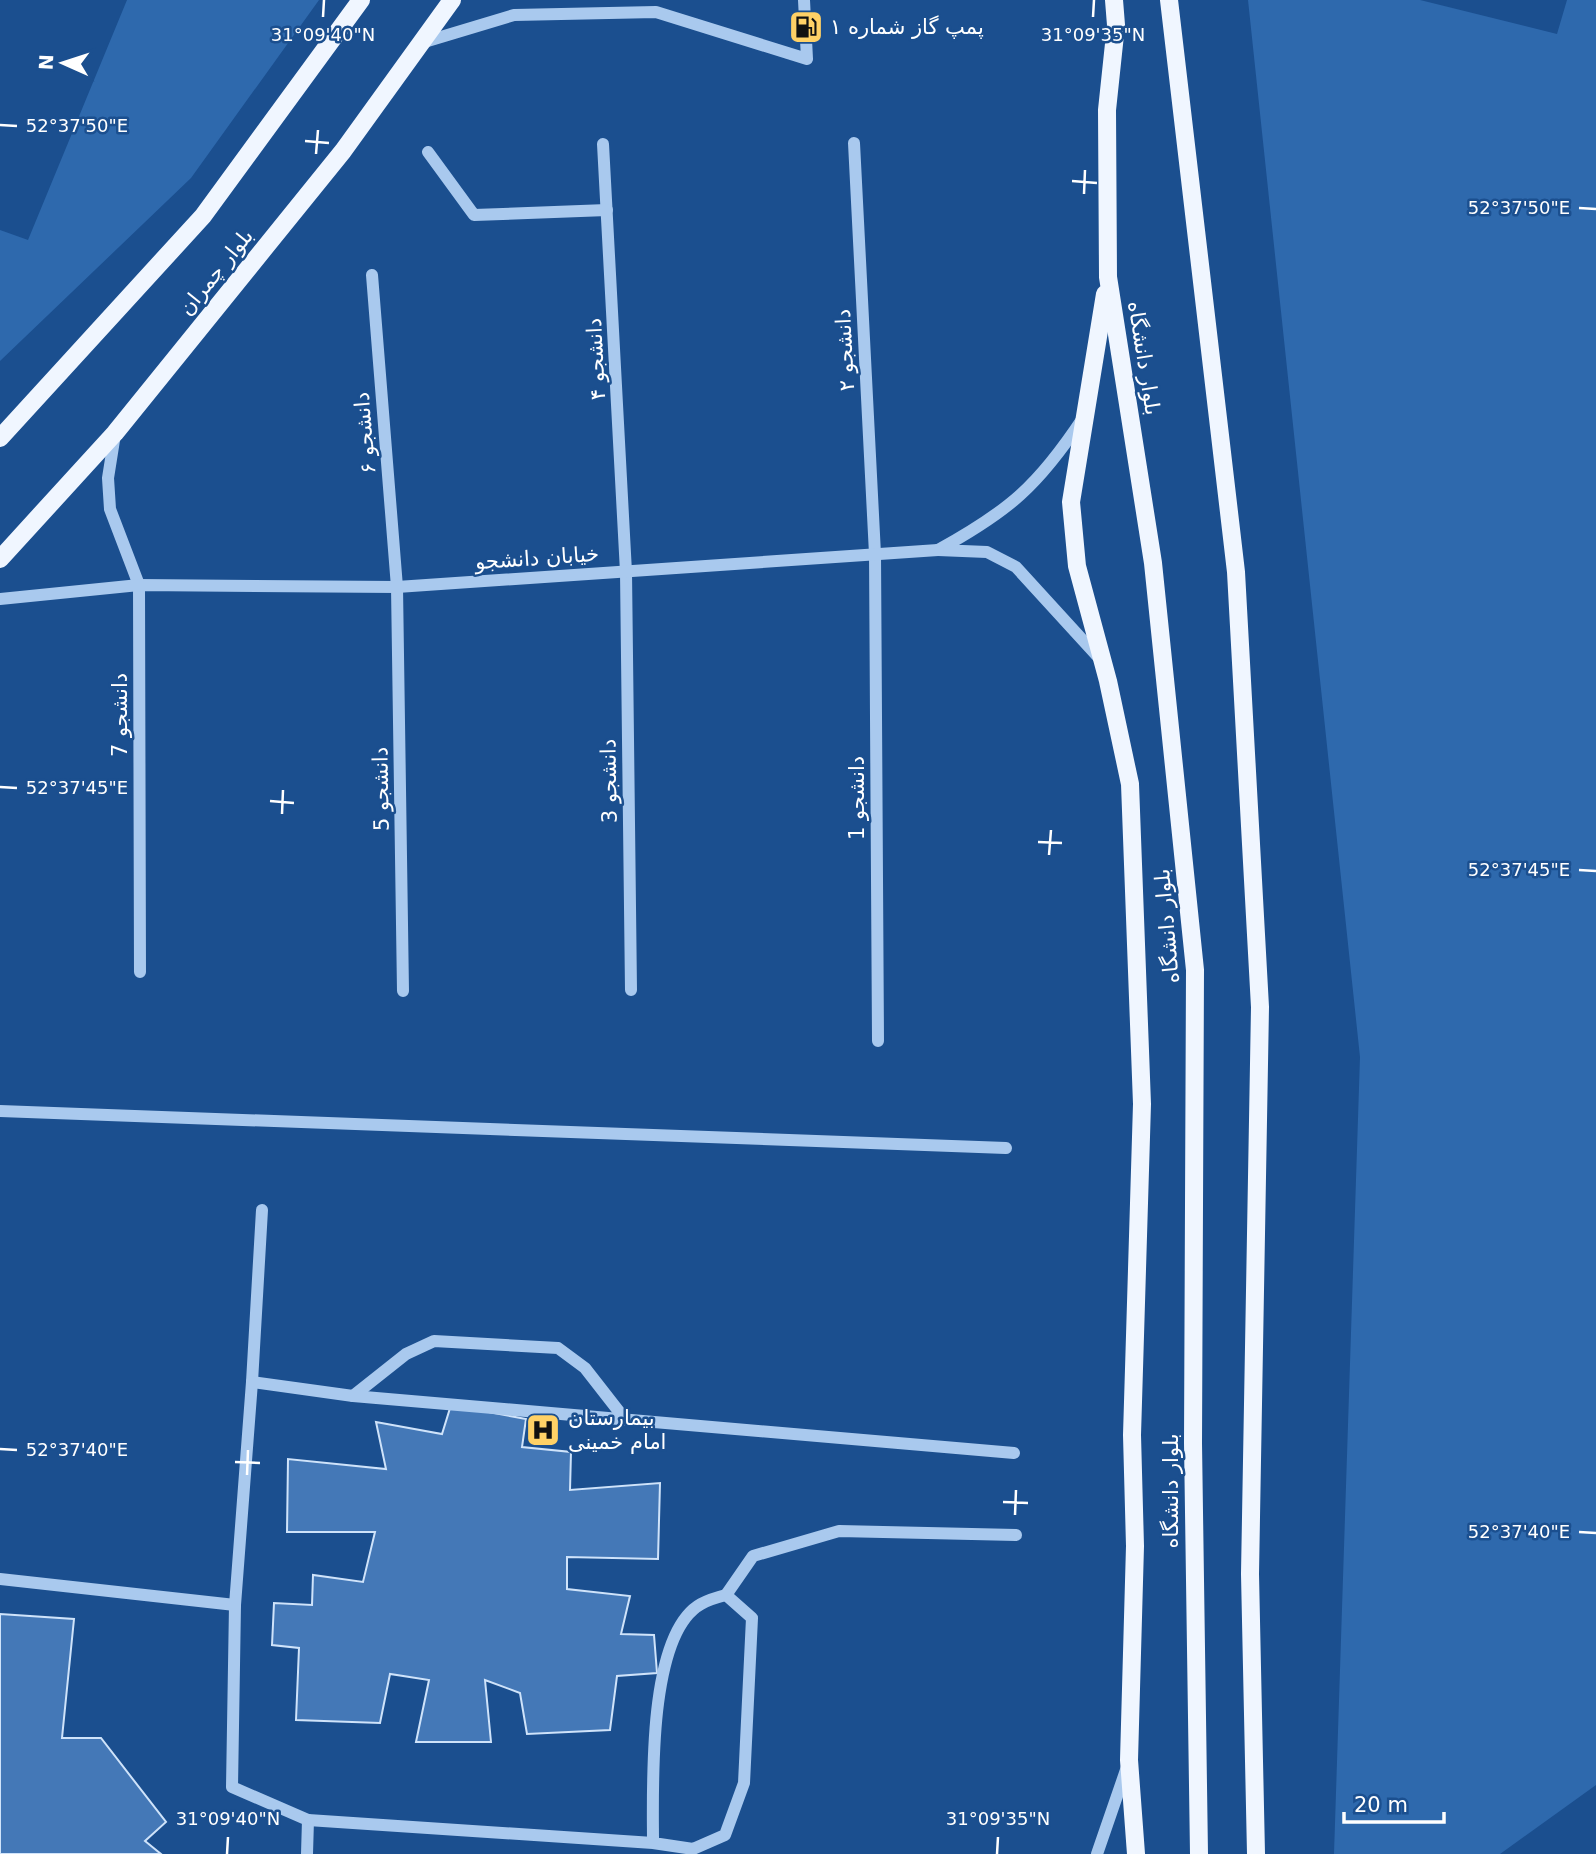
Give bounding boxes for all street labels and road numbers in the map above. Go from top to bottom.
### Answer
street label: بلوار چمران [174,224,258,320]
street label: بلوار دانشگاه [1123,299,1165,417]
street label: دانشجو ۲ [831,308,859,392]
street label: دانشجو ۴ [582,317,610,401]
street label: دانشجو ۶ [349,391,381,475]
street label: خیابان دانشجو [473,542,600,574]
street label: دانشجو 7 [108,673,132,757]
street label: دانشجو 3 [596,739,622,823]
street label: دانشجو 5 [368,747,394,831]
street label: دانشجو 1 [845,756,869,840]
street label: بلوار دانشگاه [1150,868,1184,984]
street label: بلوار دانشگاه [1159,1433,1183,1549]

